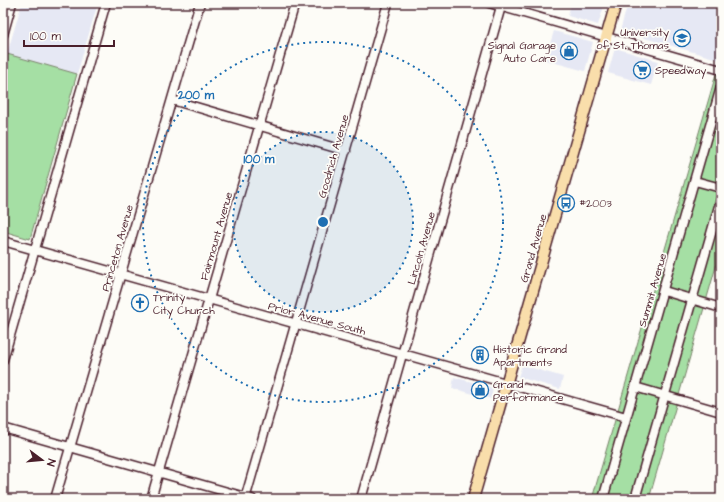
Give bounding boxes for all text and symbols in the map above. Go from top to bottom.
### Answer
scale bar [24,22,114,48]
place label: University of St. Thomas [596,25,669,53]
text: 100 m [30,28,61,45]
school or university icon: University of St. Thomas [672,28,692,48]
place label: Signal Garage Auto Care [488,38,556,66]
shop icon: Signal Garage Auto Care [559,41,579,61]
supermarket icon: Speedway [632,60,652,80]
place label: Speedway [655,63,706,79]
text: 200 m [177,87,215,104]
street label: Goodrich Avenue [314,113,353,200]
text: 100 m [244,151,275,168]
street label: Fairmount Avenue [197,190,236,282]
bus stop icon: #2003 [556,193,576,213]
place label: #2003 [579,196,612,211]
street label: Princeton Avenue [98,203,137,293]
street label: Lincoln Avenue [404,210,439,286]
street label: Grand Avenue [517,212,550,284]
centre of rings [316,215,330,229]
street label: Summit Avenue [635,251,670,329]
place label: Trinity City Church [153,290,215,319]
church icon: Trinity City Church [130,293,150,313]
street label: Prior Avenue South [266,298,368,339]
place label: Historic Grand Apartments [493,342,567,370]
building icon: Historic Grand Apartments [470,345,490,365]
place label: Grand Performance [493,377,563,405]
shop icon: Grand Performance [470,380,490,400]
north arrow [22,440,62,480]
text: N [43,457,59,468]

